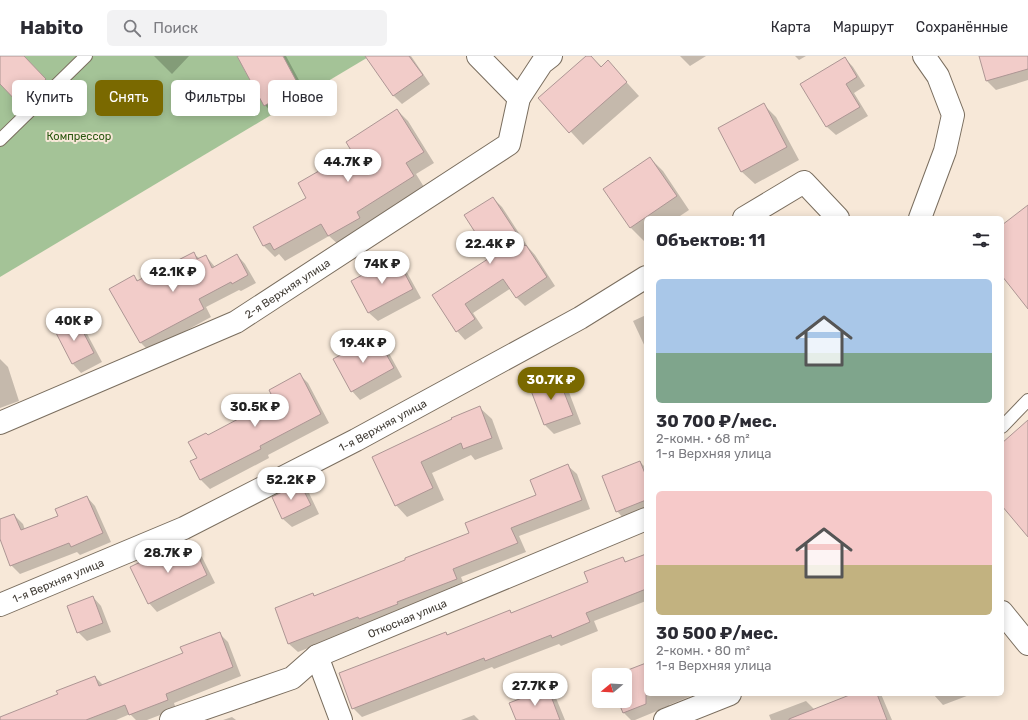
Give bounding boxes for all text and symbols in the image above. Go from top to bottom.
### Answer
search box [107,10,387,46]
text: Habito [20,16,83,39]
icon: search [121,17,143,39]
text: Поиск [153,19,198,37]
text: Карта [771,19,811,36]
text: Маршрут [833,19,894,36]
text: Сохранённые [916,19,1008,36]
chip: Купить [12,80,87,116]
chip: Снять [95,80,163,116]
chip: Фильтры [171,80,260,116]
chip: Новое [268,80,337,116]
park label: Компрессор [47,130,111,143]
pin: 44.7K ₽ [311,149,385,183]
text: 44.7K ₽ [323,154,373,169]
icon: filters [970,229,992,251]
text: Объектов: 11 [656,230,765,250]
pin: 22.4K ₽ [453,231,527,265]
text: 22.4K ₽ [465,236,515,251]
pin: 74K ₽ [354,251,410,285]
street label: 2-я Верхняя улица [242,256,333,321]
text: 74K ₽ [364,256,400,271]
pin: 42.1K ₽ [136,259,210,293]
text: 42.1K ₽ [149,264,197,279]
icon: home [788,305,860,377]
pin: 40K ₽ [46,308,102,342]
text: 40K ₽ [55,313,93,328]
pin: 19.4K ₽ [326,330,400,364]
text: 19.4K ₽ [339,335,387,350]
pin: 30.7K ₽ [514,367,588,401]
text: 30.7K ₽ [527,372,575,387]
pin: 30.5K ₽ [218,394,292,428]
street label: 1-я Верхняя улица [336,396,429,454]
text: 30.5K ₽ [230,399,280,414]
text: 30 700 ₽/мес. [656,411,777,431]
text: 2-комн. · 68 m² [656,431,750,446]
text: 1-я Верхняя улица [656,446,772,461]
pin: 52.2K ₽ [254,467,328,501]
text: 52.2K ₽ [266,472,316,487]
icon: home [788,517,860,589]
pin: 28.7K ₽ [131,540,205,574]
text: 28.7K ₽ [144,545,192,560]
street label: 1-я Верхняя улица [10,556,106,606]
street label: Откосная улица [366,596,449,641]
text: 30 500 ₽/мес. [656,623,778,643]
text: 2-комн. · 80 m² [656,643,750,658]
text: 1-я Верхняя улица [656,658,772,673]
north arrow [592,668,632,708]
map controls [592,668,632,708]
pin: 27.7K ₽ [498,673,572,707]
text: 27.7K ₽ [512,678,558,693]

